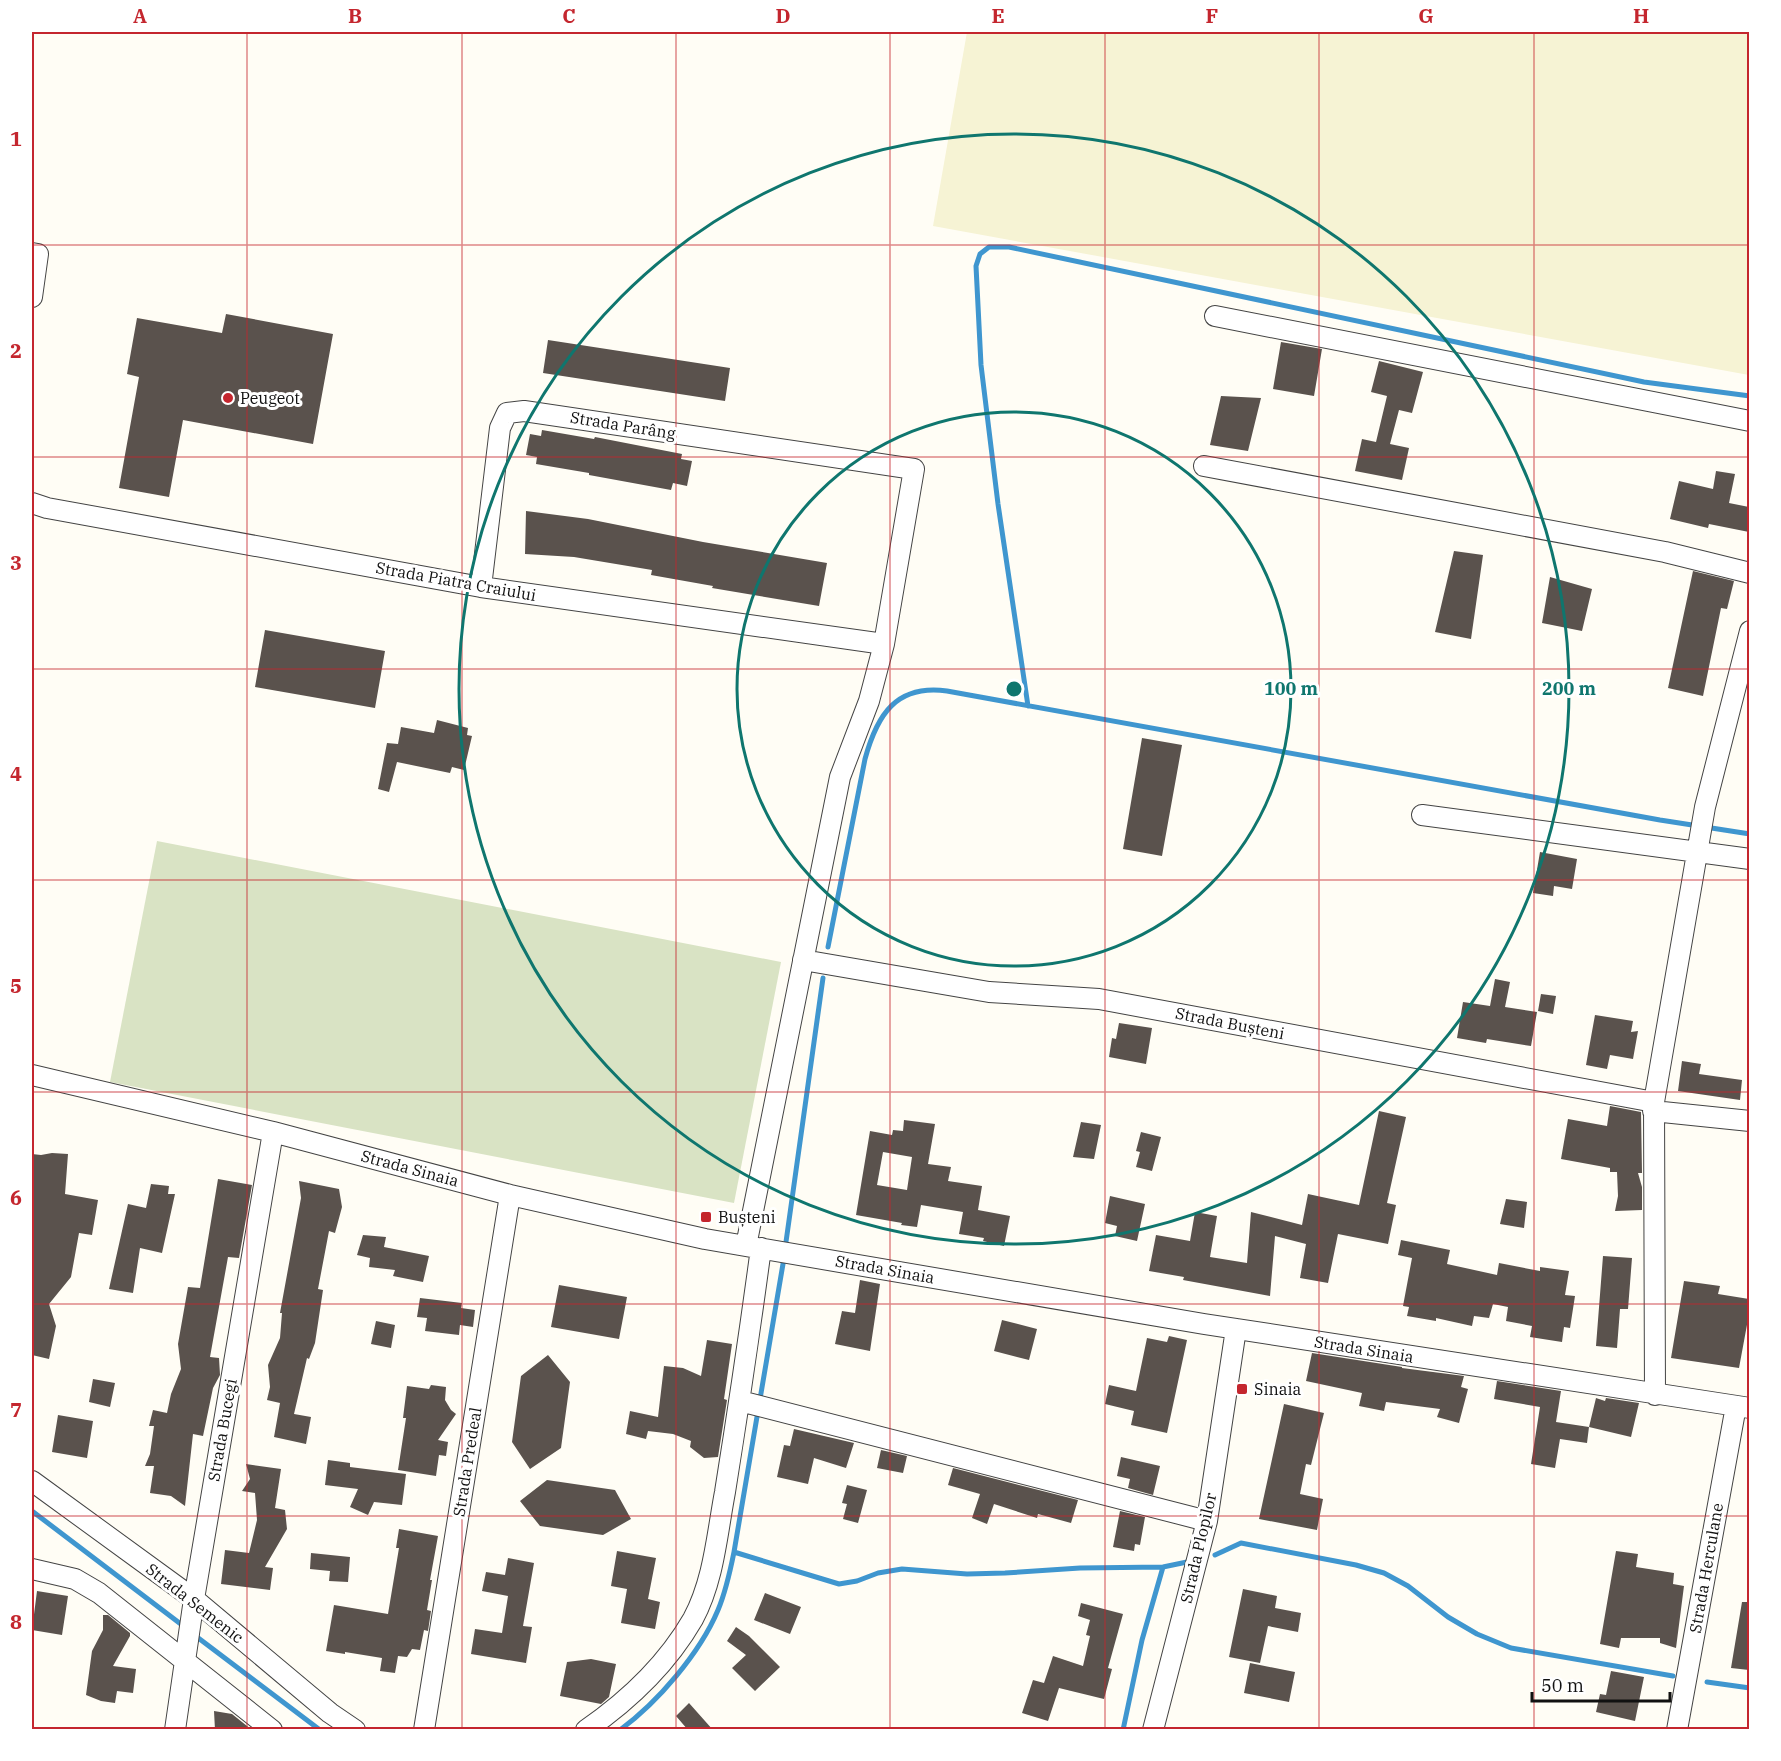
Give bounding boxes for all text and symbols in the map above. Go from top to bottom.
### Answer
text: A [133,2,147,29]
text: B [348,2,362,29]
text: C [562,2,576,29]
text: D [775,2,791,29]
text: E [991,2,1005,29]
text: F [1206,2,1218,29]
text: G [1418,2,1434,29]
text: H [1633,2,1649,29]
text: 1 [10,125,22,152]
text: 2 [10,337,22,364]
place label: Peugeot [240,388,300,408]
marker: Peugeot [221,391,235,405]
street label: Strada Parâng [569,407,677,443]
text: 3 [10,549,22,576]
street label: Strada Piatra Craiului [374,557,538,605]
text: 100 m [1264,677,1319,700]
text: 200 m [1542,677,1597,700]
centre of rings [1004,679,1024,699]
text: 4 [10,760,22,787]
text: 5 [10,972,22,999]
street label: Strada Bușteni [1174,1003,1286,1043]
street label: Strada Sinaia [359,1145,461,1191]
text: 6 [10,1184,22,1211]
place label: Bușteni [718,1207,776,1227]
marker: Bușteni [699,1210,713,1224]
street label: Strada Sinaia [834,1250,936,1288]
street label: Strada Sinaia [1313,1331,1415,1367]
street label: Strada Bucegi [203,1377,241,1483]
place label: Sinaia [1254,1379,1301,1399]
marker: Sinaia [1235,1382,1249,1396]
text: 7 [10,1396,22,1423]
street label: Strada Predeal [448,1406,486,1518]
street label: Strada Plopilor [1176,1491,1220,1605]
street label: Strada Herculane [1685,1501,1727,1635]
street label: Strada Semenic [142,1559,248,1647]
text: 8 [10,1608,22,1635]
scale bar [1532,1665,1670,1703]
text: 50 m [1541,1674,1584,1697]

